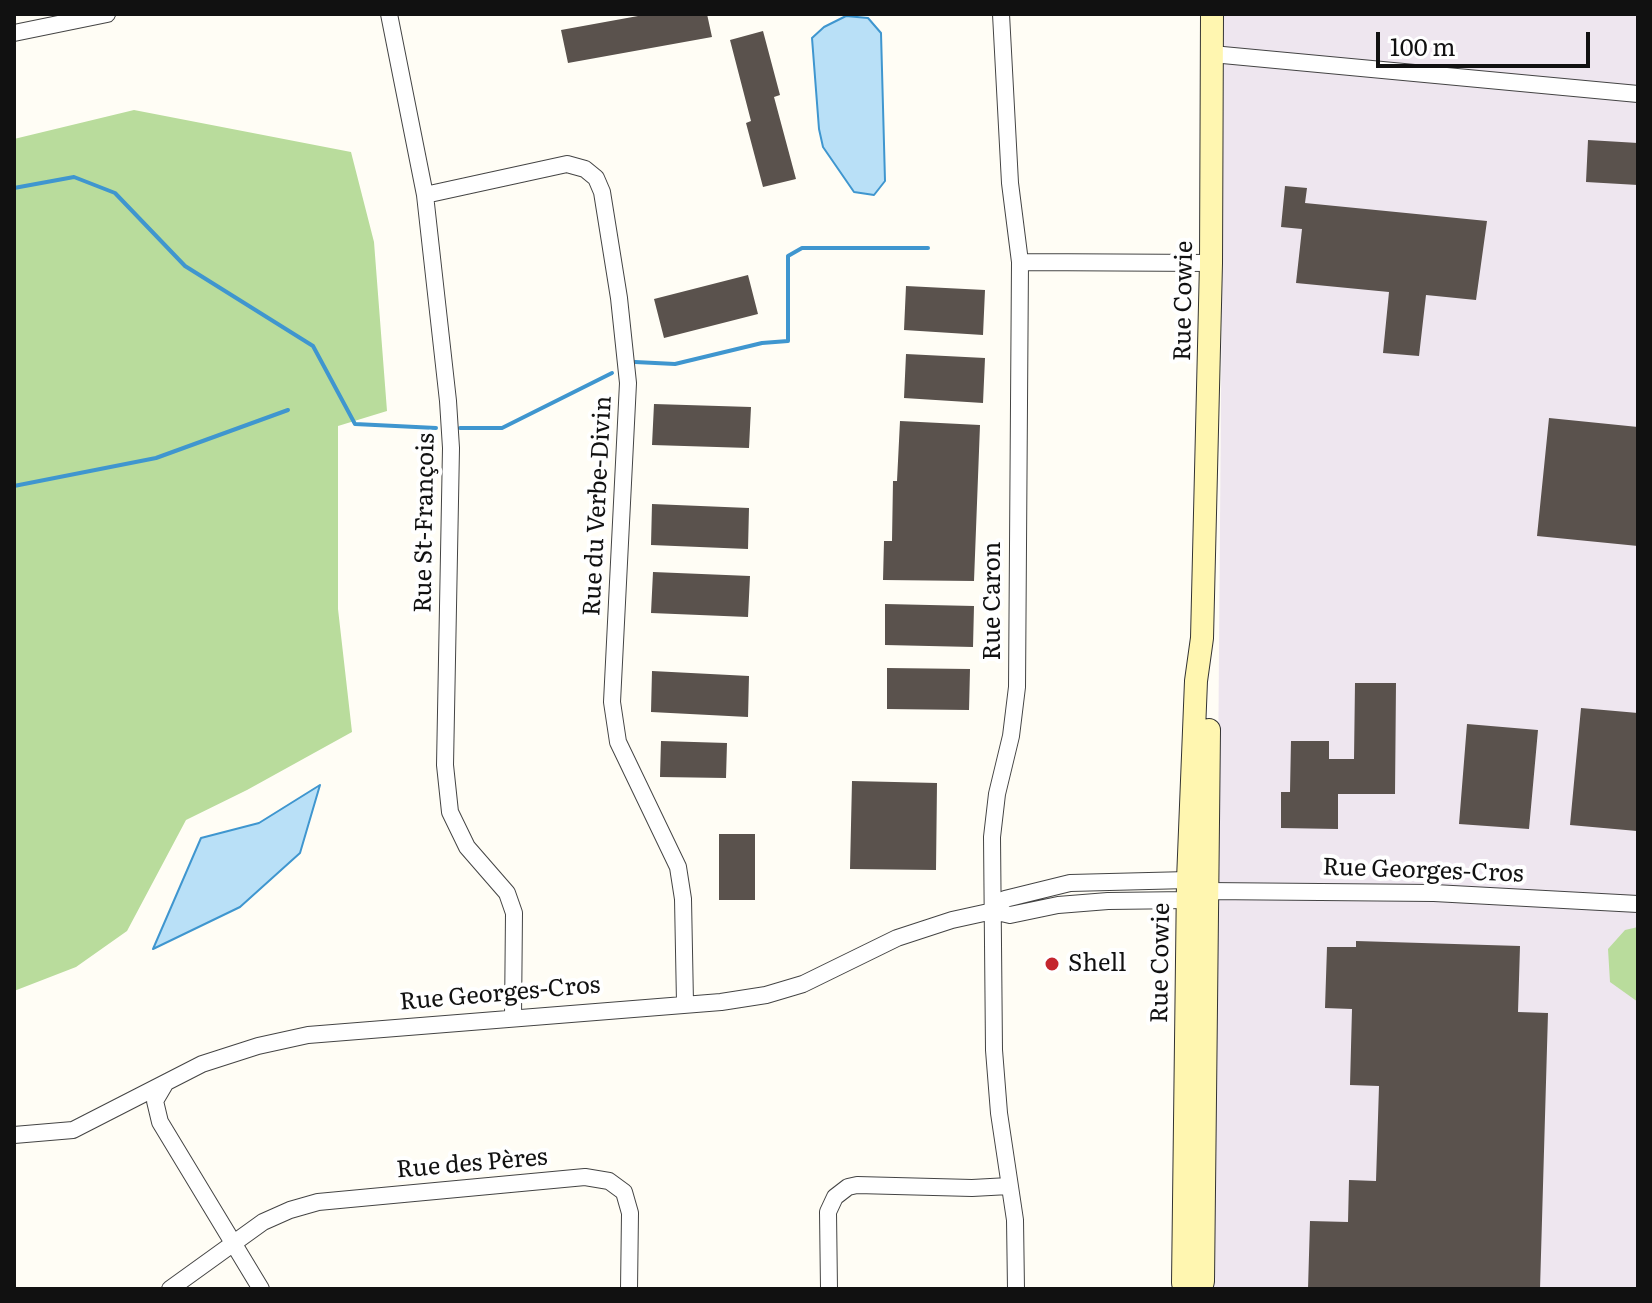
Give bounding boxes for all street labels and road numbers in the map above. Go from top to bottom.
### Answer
street label: Rue Cowie [1169,241,1199,361]
street label: Rue du Verbe-Divin [578,395,618,617]
street label: Rue St-François [409,433,441,613]
street label: Rue Caron [979,542,1007,660]
street label: Rue Georges-Cros [1322,853,1524,889]
street label: Rue Cowie [1146,903,1176,1023]
street label: Rue Georges-Cros [399,971,601,1017]
street label: Rue des Pères [395,1143,549,1185]

